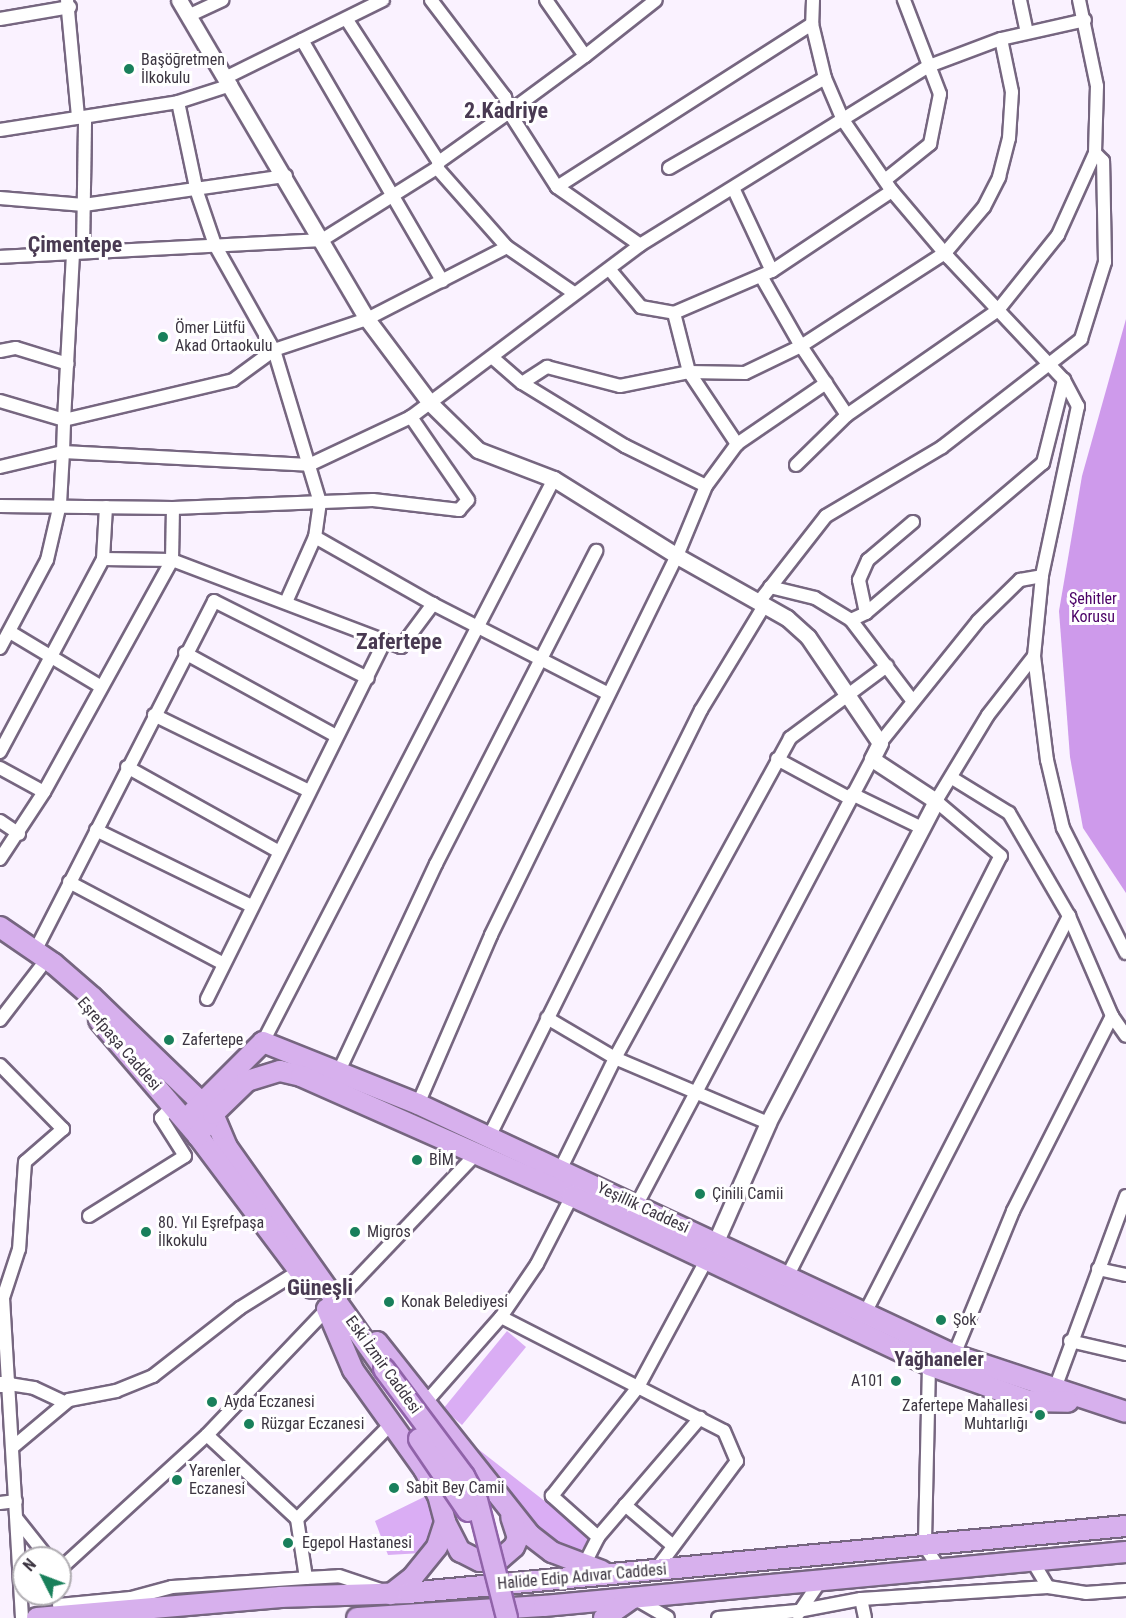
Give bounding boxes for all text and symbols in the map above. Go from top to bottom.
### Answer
place label: Başöğretmen İlkokulu [141,50,225,88]
marker: Başöğretmen İlkokulu [122,62,136,76]
district label: 2.Kadriye [464,98,548,124]
district label: Çimentepe [28,232,122,258]
place label: Ömer Lütfü Akad Ortaokulu [175,318,272,356]
marker: Ömer Lütfü Akad Ortaokulu [156,330,170,344]
park label: Şehitler Korusu [1069,589,1117,627]
district label: Zafertepe [356,629,442,655]
street label: Eşrefpaşa Caddesi [73,993,165,1095]
place label: Zafertepe [182,1030,243,1050]
marker: Zafertepe [160,1031,178,1049]
place label: BİM [429,1150,454,1170]
marker: BİM [410,1153,424,1167]
street label: Yeşillik Caddesi [594,1178,692,1238]
place label: Çinili Camii [712,1184,783,1204]
marker: Çinili Camii [693,1187,707,1201]
place label: 80. Yıl Eşrefpaşa İlkokulu [158,1213,264,1251]
place label: Migros [367,1222,411,1242]
marker: 80. Yıl Eşrefpaşa İlkokulu [139,1225,153,1239]
marker: Migros [348,1225,362,1239]
district label: Güneşli [287,1275,353,1301]
place label: Konak Belediyesi [401,1292,508,1312]
marker: Konak Belediyesi [382,1295,396,1309]
place label: Şok [953,1310,977,1330]
street label: Eski İzmir Caddesi [341,1312,425,1418]
marker: Şok [934,1313,948,1327]
district label: Yağhaneler [894,1347,984,1371]
place label: A101 [851,1371,884,1391]
marker: A101 [889,1374,903,1388]
place label: Ayda Eczanesi [224,1392,315,1412]
marker: Ayda Eczanesi [205,1395,219,1409]
place label: Zafertepe Mahallesi Muhtarlığı [902,1396,1028,1434]
marker: Zafertepe Mahallesi Muhtarlığı [1033,1408,1047,1422]
place label: Rüzgar Eczanesi [261,1414,364,1434]
marker: Rüzgar Eczanesi [242,1417,256,1431]
place label: Yarenler Eczanesi [189,1461,245,1499]
marker: Yarenler Eczanesi [170,1473,184,1487]
place label: Sabit Bey Camii [406,1478,505,1498]
marker: Sabit Bey Camii [387,1481,401,1495]
place label: Egepol Hastanesi [302,1533,412,1553]
marker: Egepol Hastanesi [279,1534,297,1552]
north arrow [12,1546,72,1606]
text: N [19,1555,40,1575]
street label: Halide Edip Adıvar Caddesi [497,1560,667,1594]

